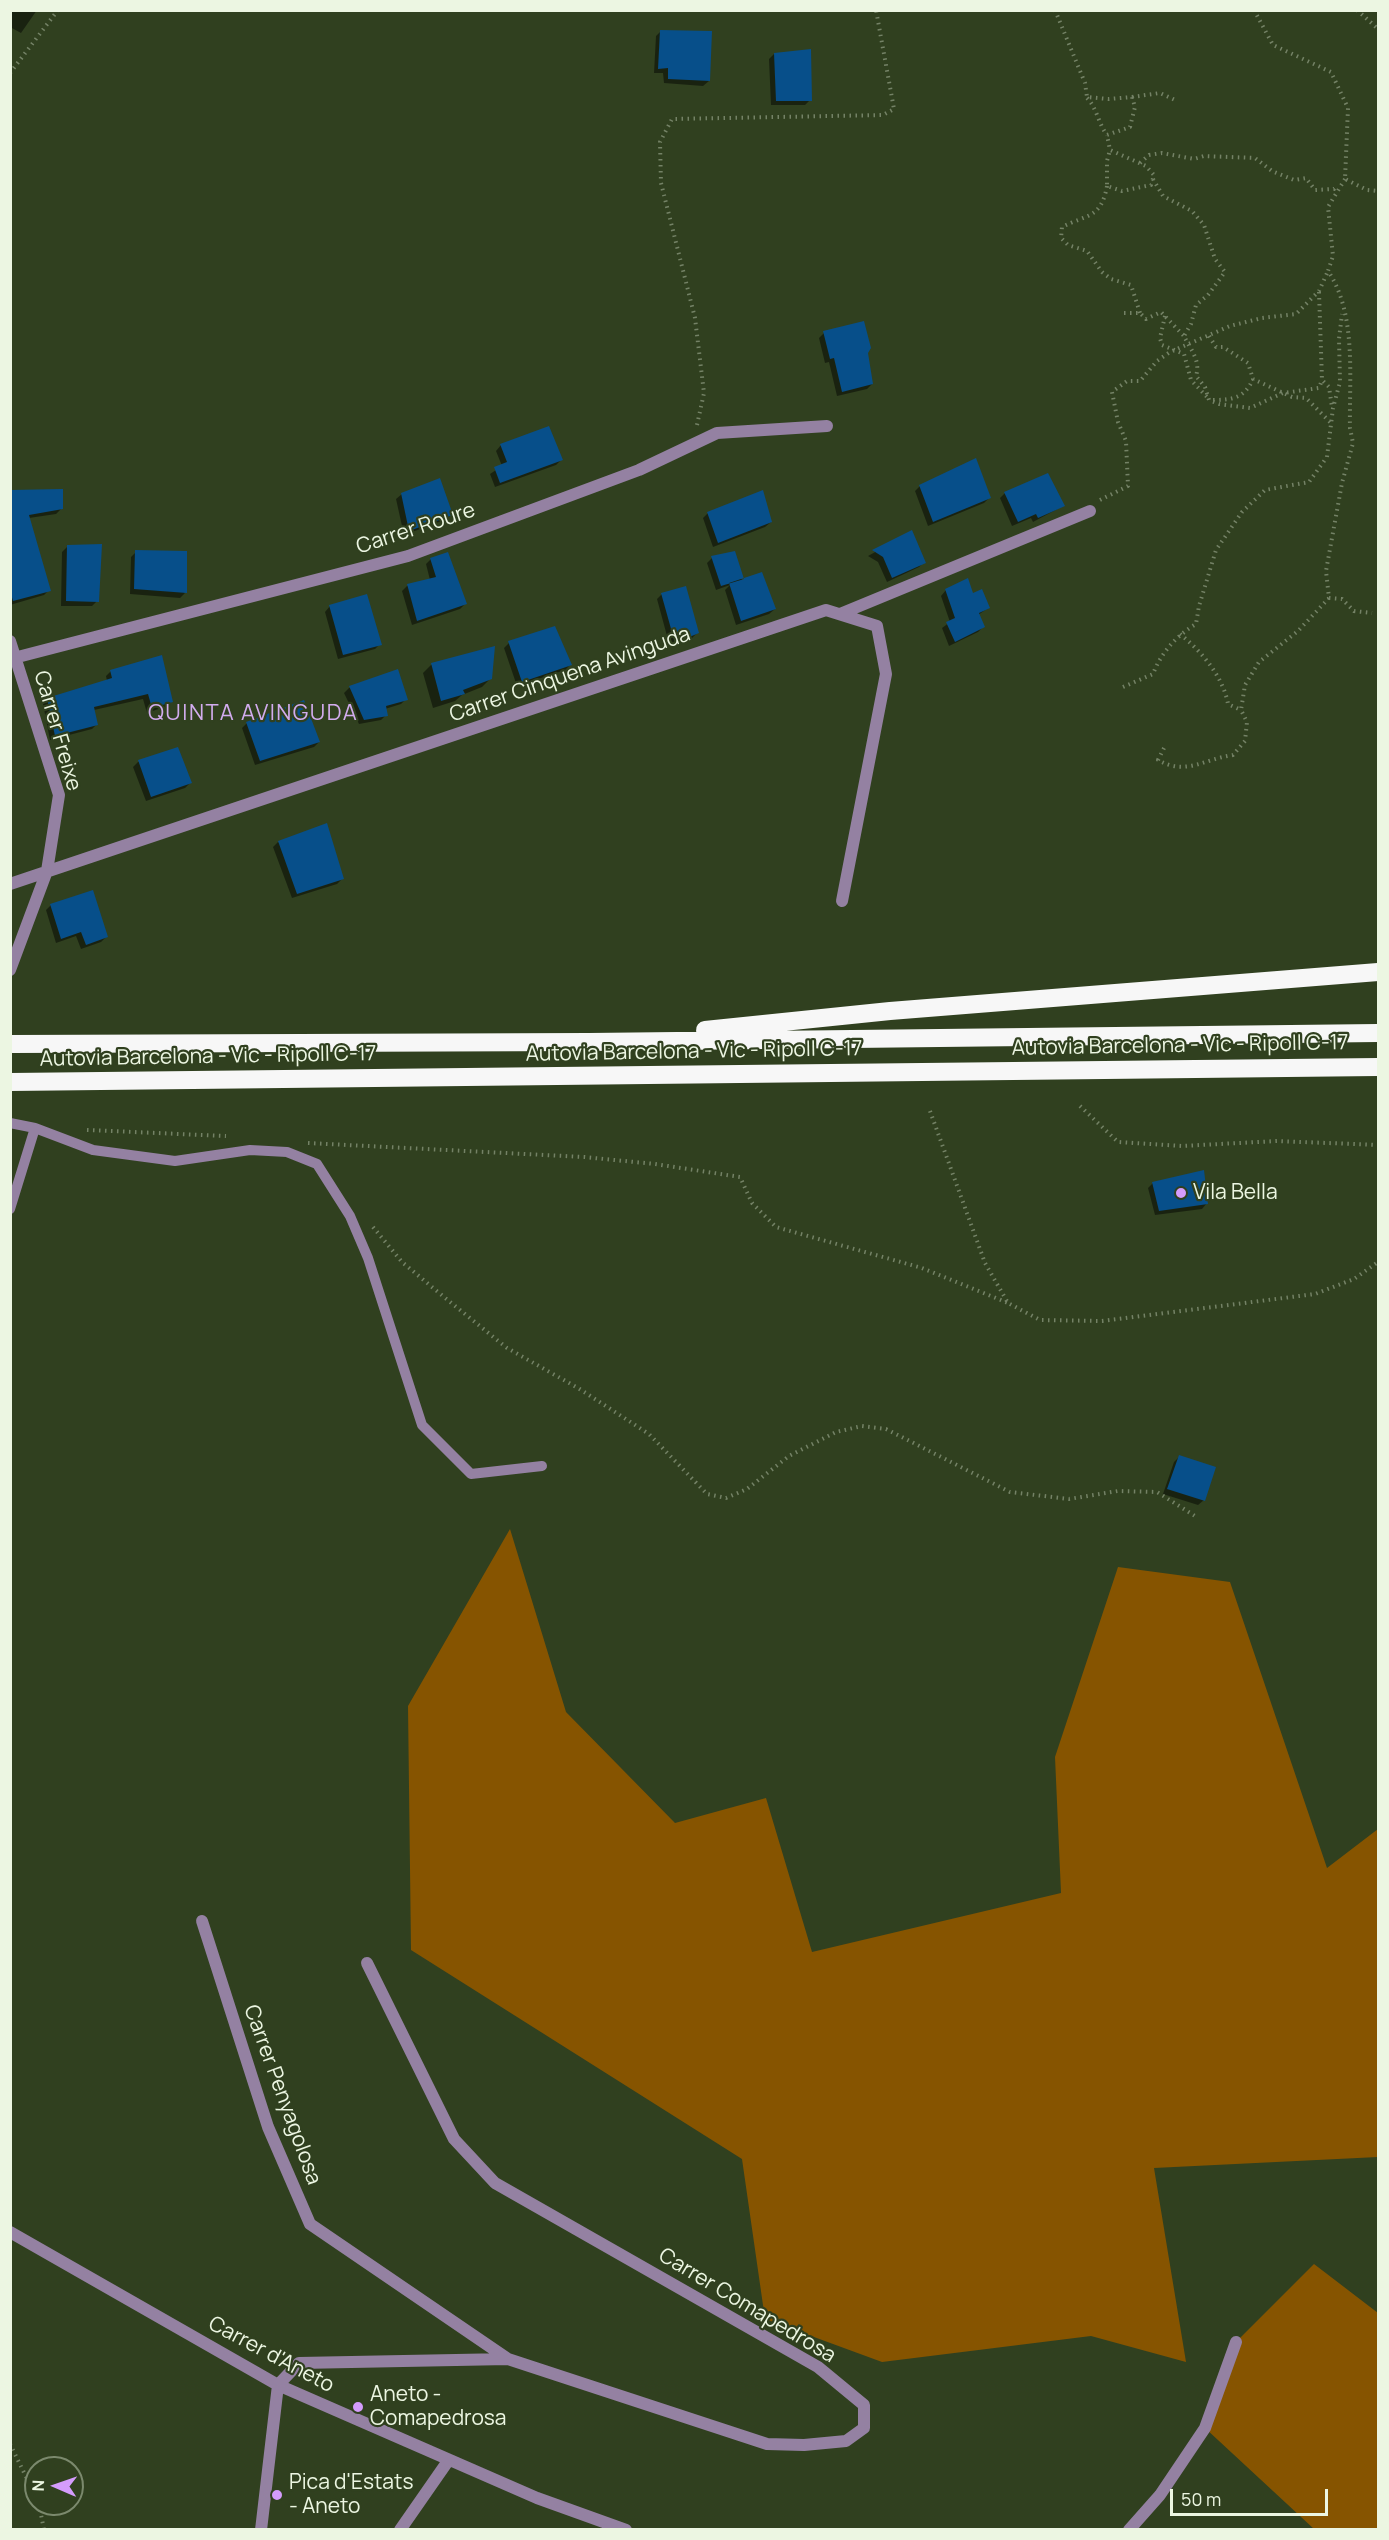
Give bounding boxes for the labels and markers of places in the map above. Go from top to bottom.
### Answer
place label: Vila Bella [1193,1180,1278,1206]
marker: Vila Bella [1174,1186,1188,1200]
place label: Aneto - Comapedrosa [370,2382,506,2432]
marker: Aneto - Comapedrosa [351,2400,365,2414]
place label: Pica d'Estats - Aneto [289,2470,413,2520]
marker: Pica d'Estats - Aneto [270,2488,284,2502]

